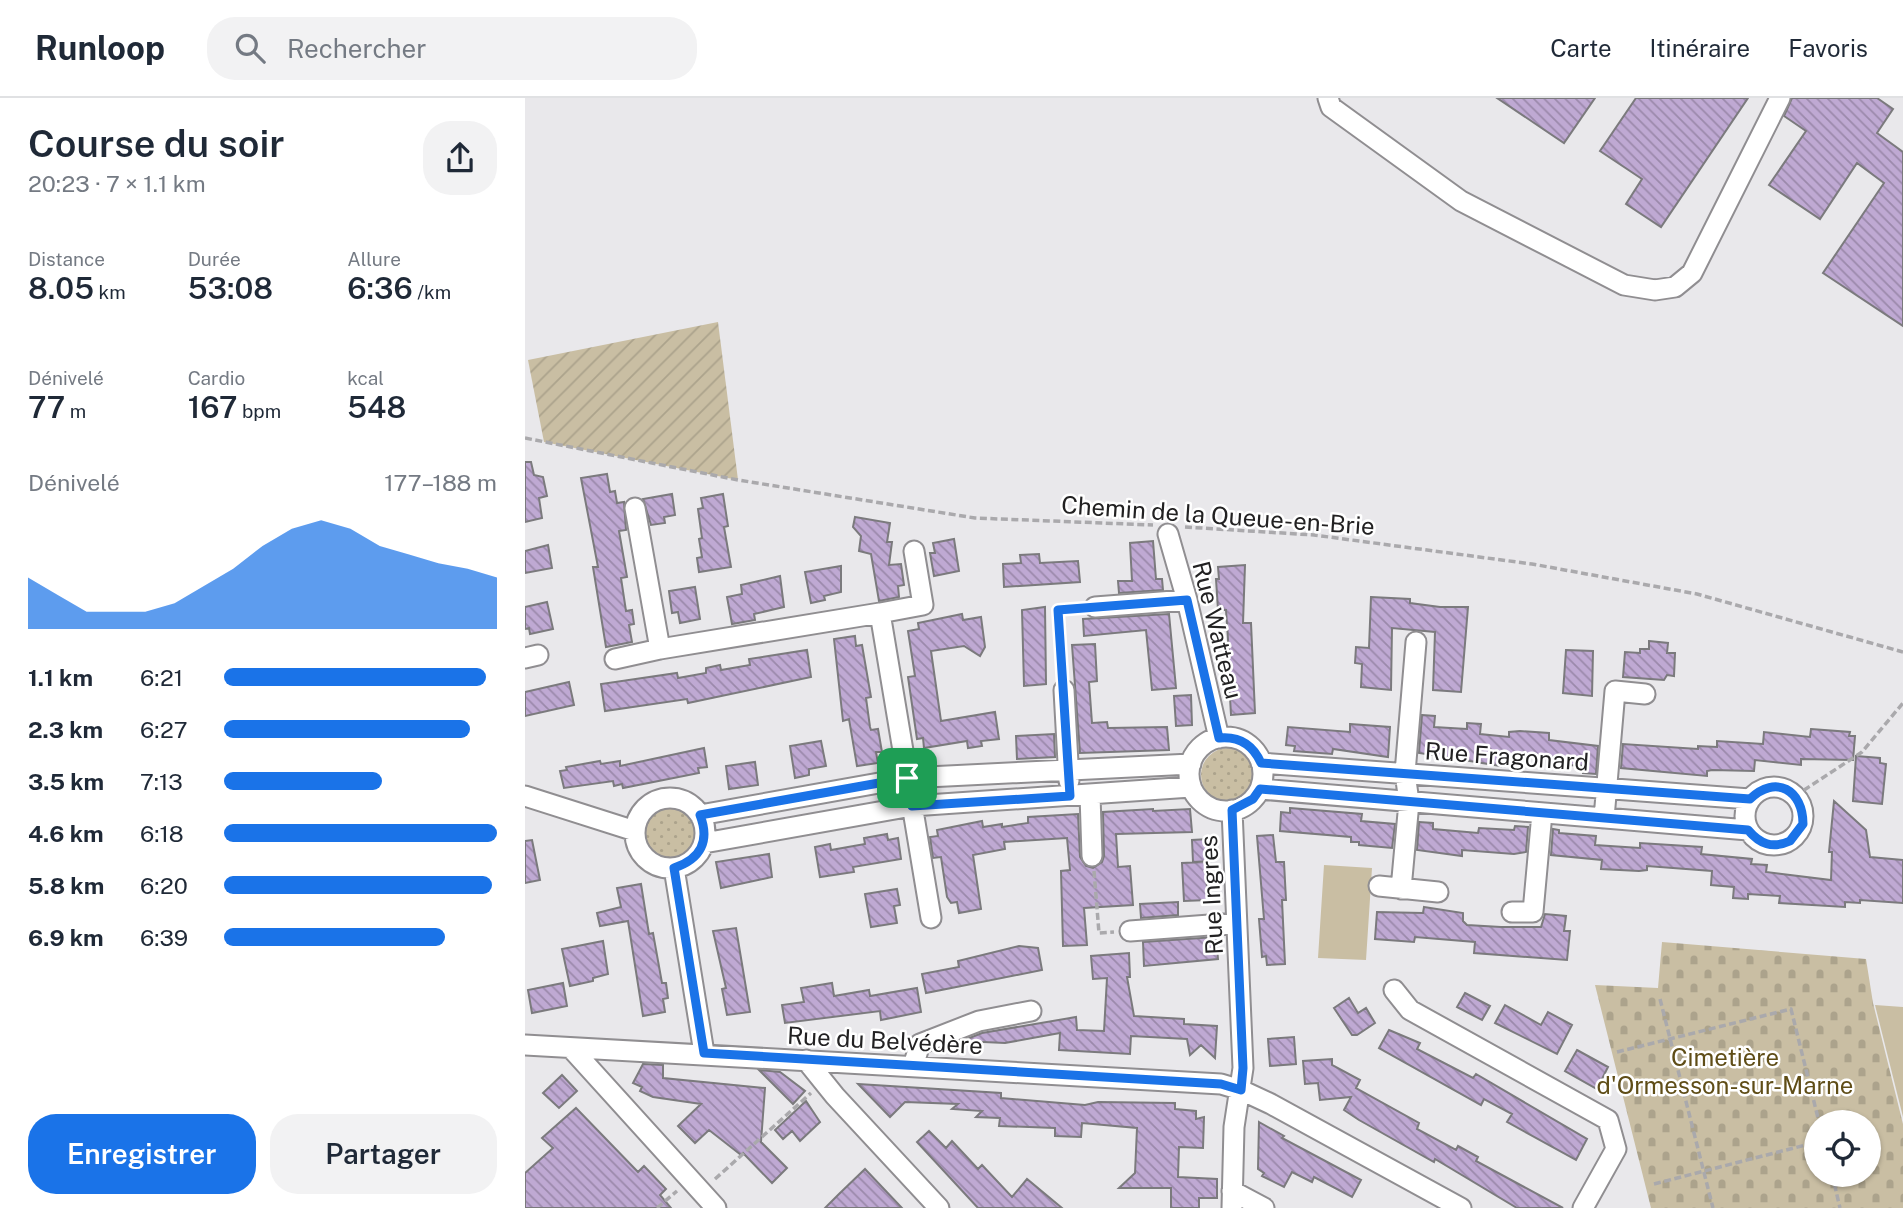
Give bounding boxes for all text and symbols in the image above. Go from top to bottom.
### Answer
search box [207,17,697,80]
text: Runloop [35,29,165,67]
icon: search [231,29,269,67]
text: Rechercher [287,33,426,64]
text: Carte [1550,34,1612,62]
text: Itinéraire [1650,34,1750,62]
text: Favoris [1788,34,1868,62]
text: Course du soir [28,121,285,166]
button: share [423,121,497,195]
text: 20:23 · 7 × 1.1 km [28,170,206,197]
text: Distance [28,248,105,270]
text: Durée [188,248,241,270]
text: Allure [347,248,401,270]
text: 8.05 [28,270,94,306]
text: 53:08 [188,270,273,306]
text: 6:36 [347,270,413,306]
text: km [94,281,126,303]
text: /km [413,281,451,303]
text: Dénivelé [28,367,104,389]
text: Cardio [188,367,245,389]
text: kcal [347,367,384,389]
text: 77 [28,389,65,425]
text: 167 [188,389,237,425]
text: 548 [347,389,406,425]
text: m [65,400,86,422]
text: bpm [237,400,281,422]
text: Dénivelé [28,469,120,496]
text: 177–188 m [384,469,497,496]
street label: Chemin de la Queue-en-Brie [1060,490,1376,540]
street label: Rue Watteau [1187,558,1249,702]
text: 1.1 km [28,664,93,691]
text: 6:21 [140,664,183,691]
text: 2.3 km [28,716,103,743]
text: 6:27 [140,716,187,743]
street label: Rue Fragonard [1424,736,1590,776]
pin [877,748,937,808]
icon: arrive [888,759,926,797]
text: 3.5 km [28,768,104,795]
text: 7:13 [140,768,183,795]
text: 4.6 km [28,820,104,847]
text: 6:18 [140,820,184,847]
street label: Rue Ingres [1194,835,1228,955]
text: 5.8 km [28,872,104,899]
text: 6:20 [140,872,188,899]
text: 6.9 km [28,924,104,951]
text: 6:39 [140,924,188,951]
street label: Rue du Belvédère [787,1021,983,1059]
park label: Cimetière d'Ormesson-sur-Marne [1597,1043,1853,1099]
map controls [1804,1110,1881,1187]
button: locate [1804,1110,1881,1187]
button: Enregistrer [28,1114,256,1194]
button: Partager [270,1114,497,1194]

